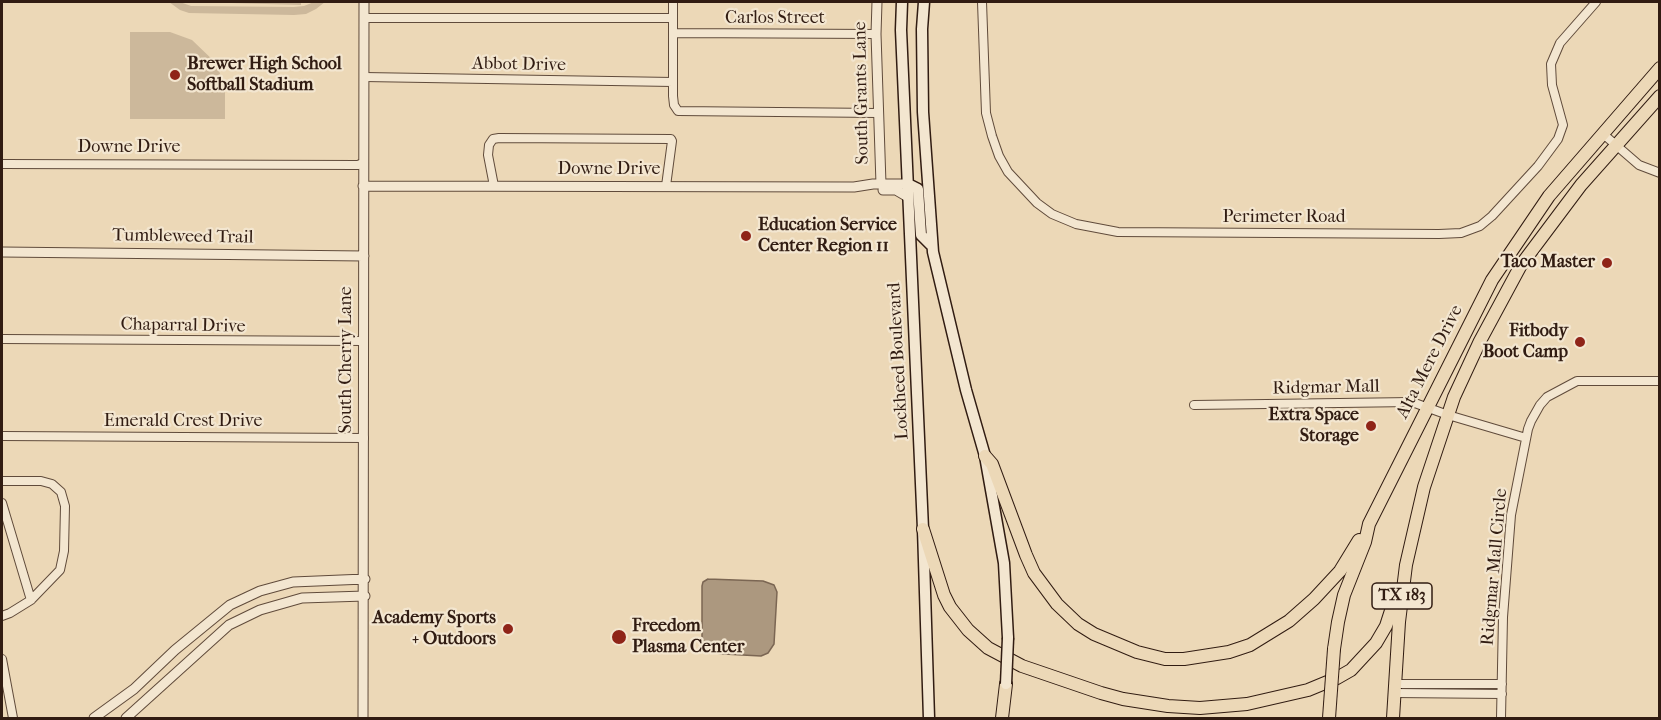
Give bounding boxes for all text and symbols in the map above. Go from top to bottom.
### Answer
street label: Carlos Street [725,8,825,30]
street label: South Grants Lane [850,21,874,165]
street label: Abbot Drive [472,53,566,77]
place label: Brewer High School Softball Stadium [187,54,342,97]
marker: Brewer High School Softball Stadium [168,68,182,82]
street label: Downe Drive [77,137,181,159]
street label: Downe Drive [557,159,661,181]
street label: Perimeter Road [1222,207,1346,229]
place label: Education Service Center Region 11 [758,215,897,258]
street label: Tumbleweed Trail [112,225,254,249]
marker: Education Service Center Region 11 [739,229,753,243]
place label: Taco Master [1501,252,1595,274]
marker: Taco Master [1600,256,1614,270]
street label: Lockheed Boulevard [884,282,914,440]
street label: South Cherry Lane [336,286,358,434]
street label: Alta Mere Drive [1392,302,1468,422]
street label: Chaparral Drive [120,314,246,338]
place label: Fitbody Boot Camp [1483,321,1568,364]
marker: Fitbody Boot Camp [1573,335,1587,349]
street label: Ridgmar Mall [1272,376,1380,400]
place label: Extra Space Storage [1268,405,1359,448]
street label: Emerald Crest Drive [104,411,262,433]
marker: Extra Space Storage [1364,419,1378,433]
street label: Ridgmar Mall Circle [1477,488,1513,646]
road number: TX 183 [1372,583,1432,609]
place label: Academy Sports + Outdoors [373,608,496,650]
place label: Freedom Plasma Center [632,616,744,658]
marker: Academy Sports + Outdoors [501,622,515,636]
marker: Freedom Plasma Center [610,628,628,646]

